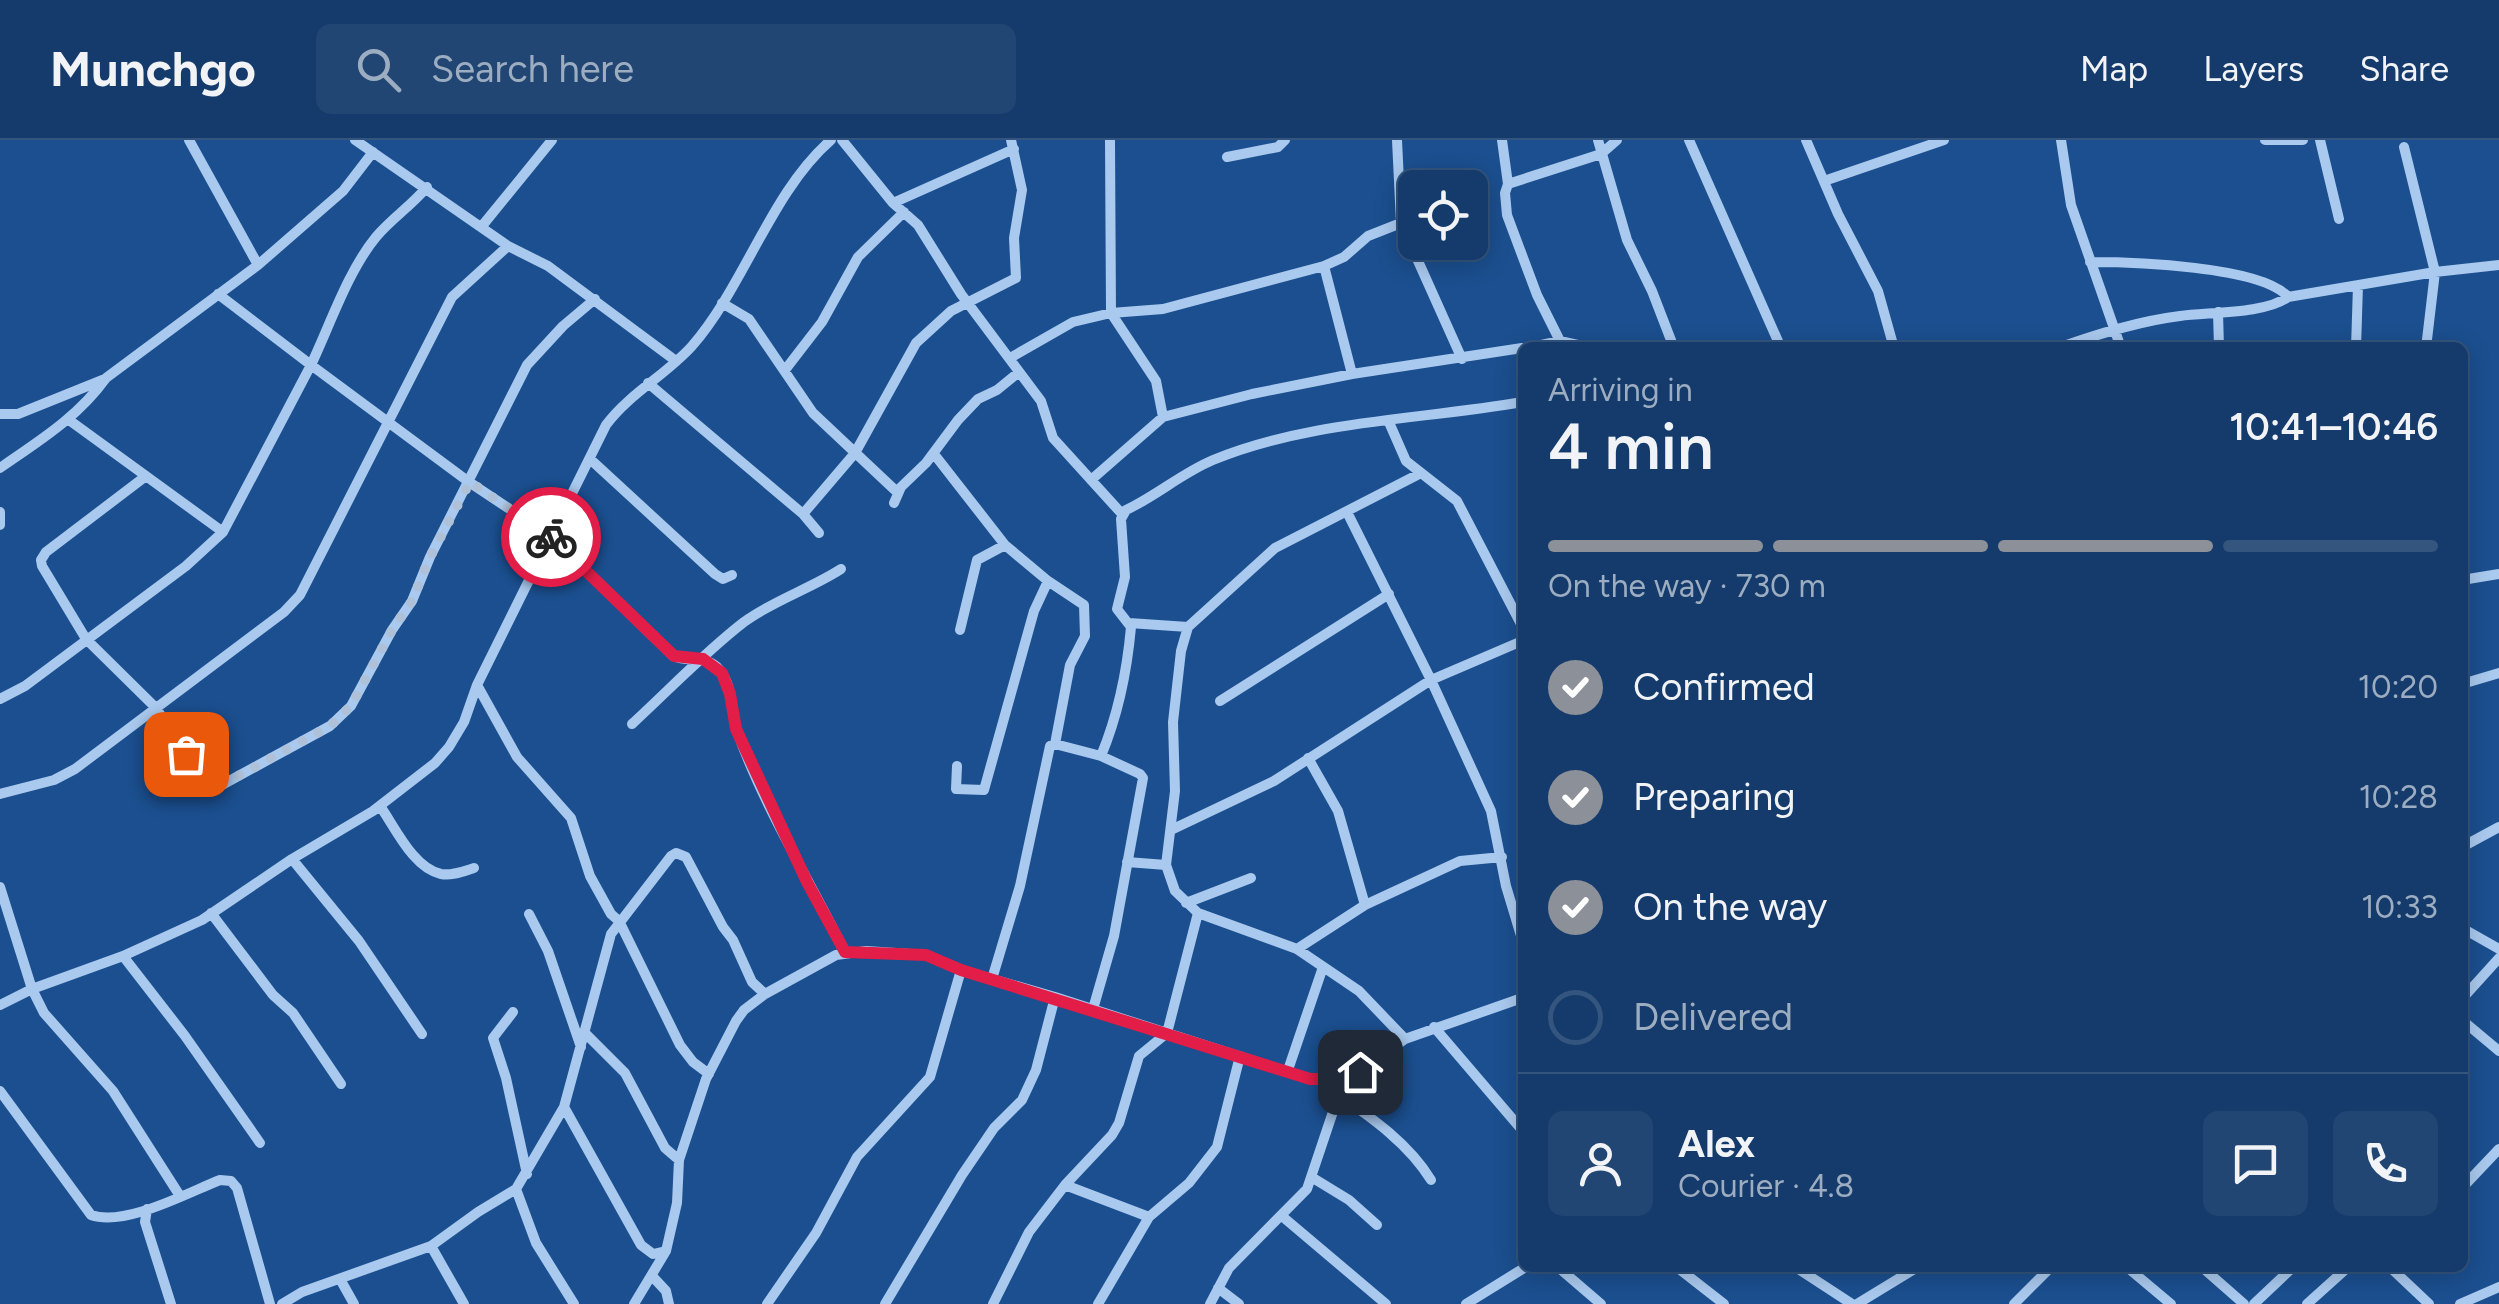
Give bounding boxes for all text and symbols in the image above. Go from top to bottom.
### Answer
search box [316,24,1016,114]
text: Munchgo [50,40,256,98]
icon: search [351,42,406,97]
text: Search here [431,46,634,92]
text: Map [2080,48,2148,90]
text: Layers [2203,48,2304,90]
text: Share [2359,48,2449,90]
map controls [1398,170,1488,260]
button: locate [1398,170,1488,260]
text: Arriving in [1548,371,1693,409]
text: 10:41–10:46 [2229,404,2438,450]
text: 4 min [1548,407,1714,485]
courier [501,487,601,587]
icon: bike [524,510,579,565]
text: On the way · 730 m [1548,567,1826,605]
icon: check [1548,660,1603,715]
text: Confirmed [1633,664,1815,710]
text: 10:20 [2358,668,2438,706]
pin [144,712,229,797]
icon: bag [159,727,214,782]
icon: check [1548,770,1603,825]
text: Preparing [1633,774,1795,820]
text: 10:28 [2359,778,2438,816]
icon: check [1548,880,1603,935]
text: On the way [1633,884,1827,930]
text: 10:33 [2361,888,2438,926]
text: Delivered [1633,994,1793,1040]
pin [1318,1030,1403,1115]
icon: home [1333,1045,1388,1100]
button: person [1548,1111,1653,1216]
button: chat [2203,1111,2308,1216]
button: phone [2333,1111,2438,1216]
text: Alex [1678,1121,1755,1167]
text: Courier · 4.8 [1678,1167,1854,1205]

